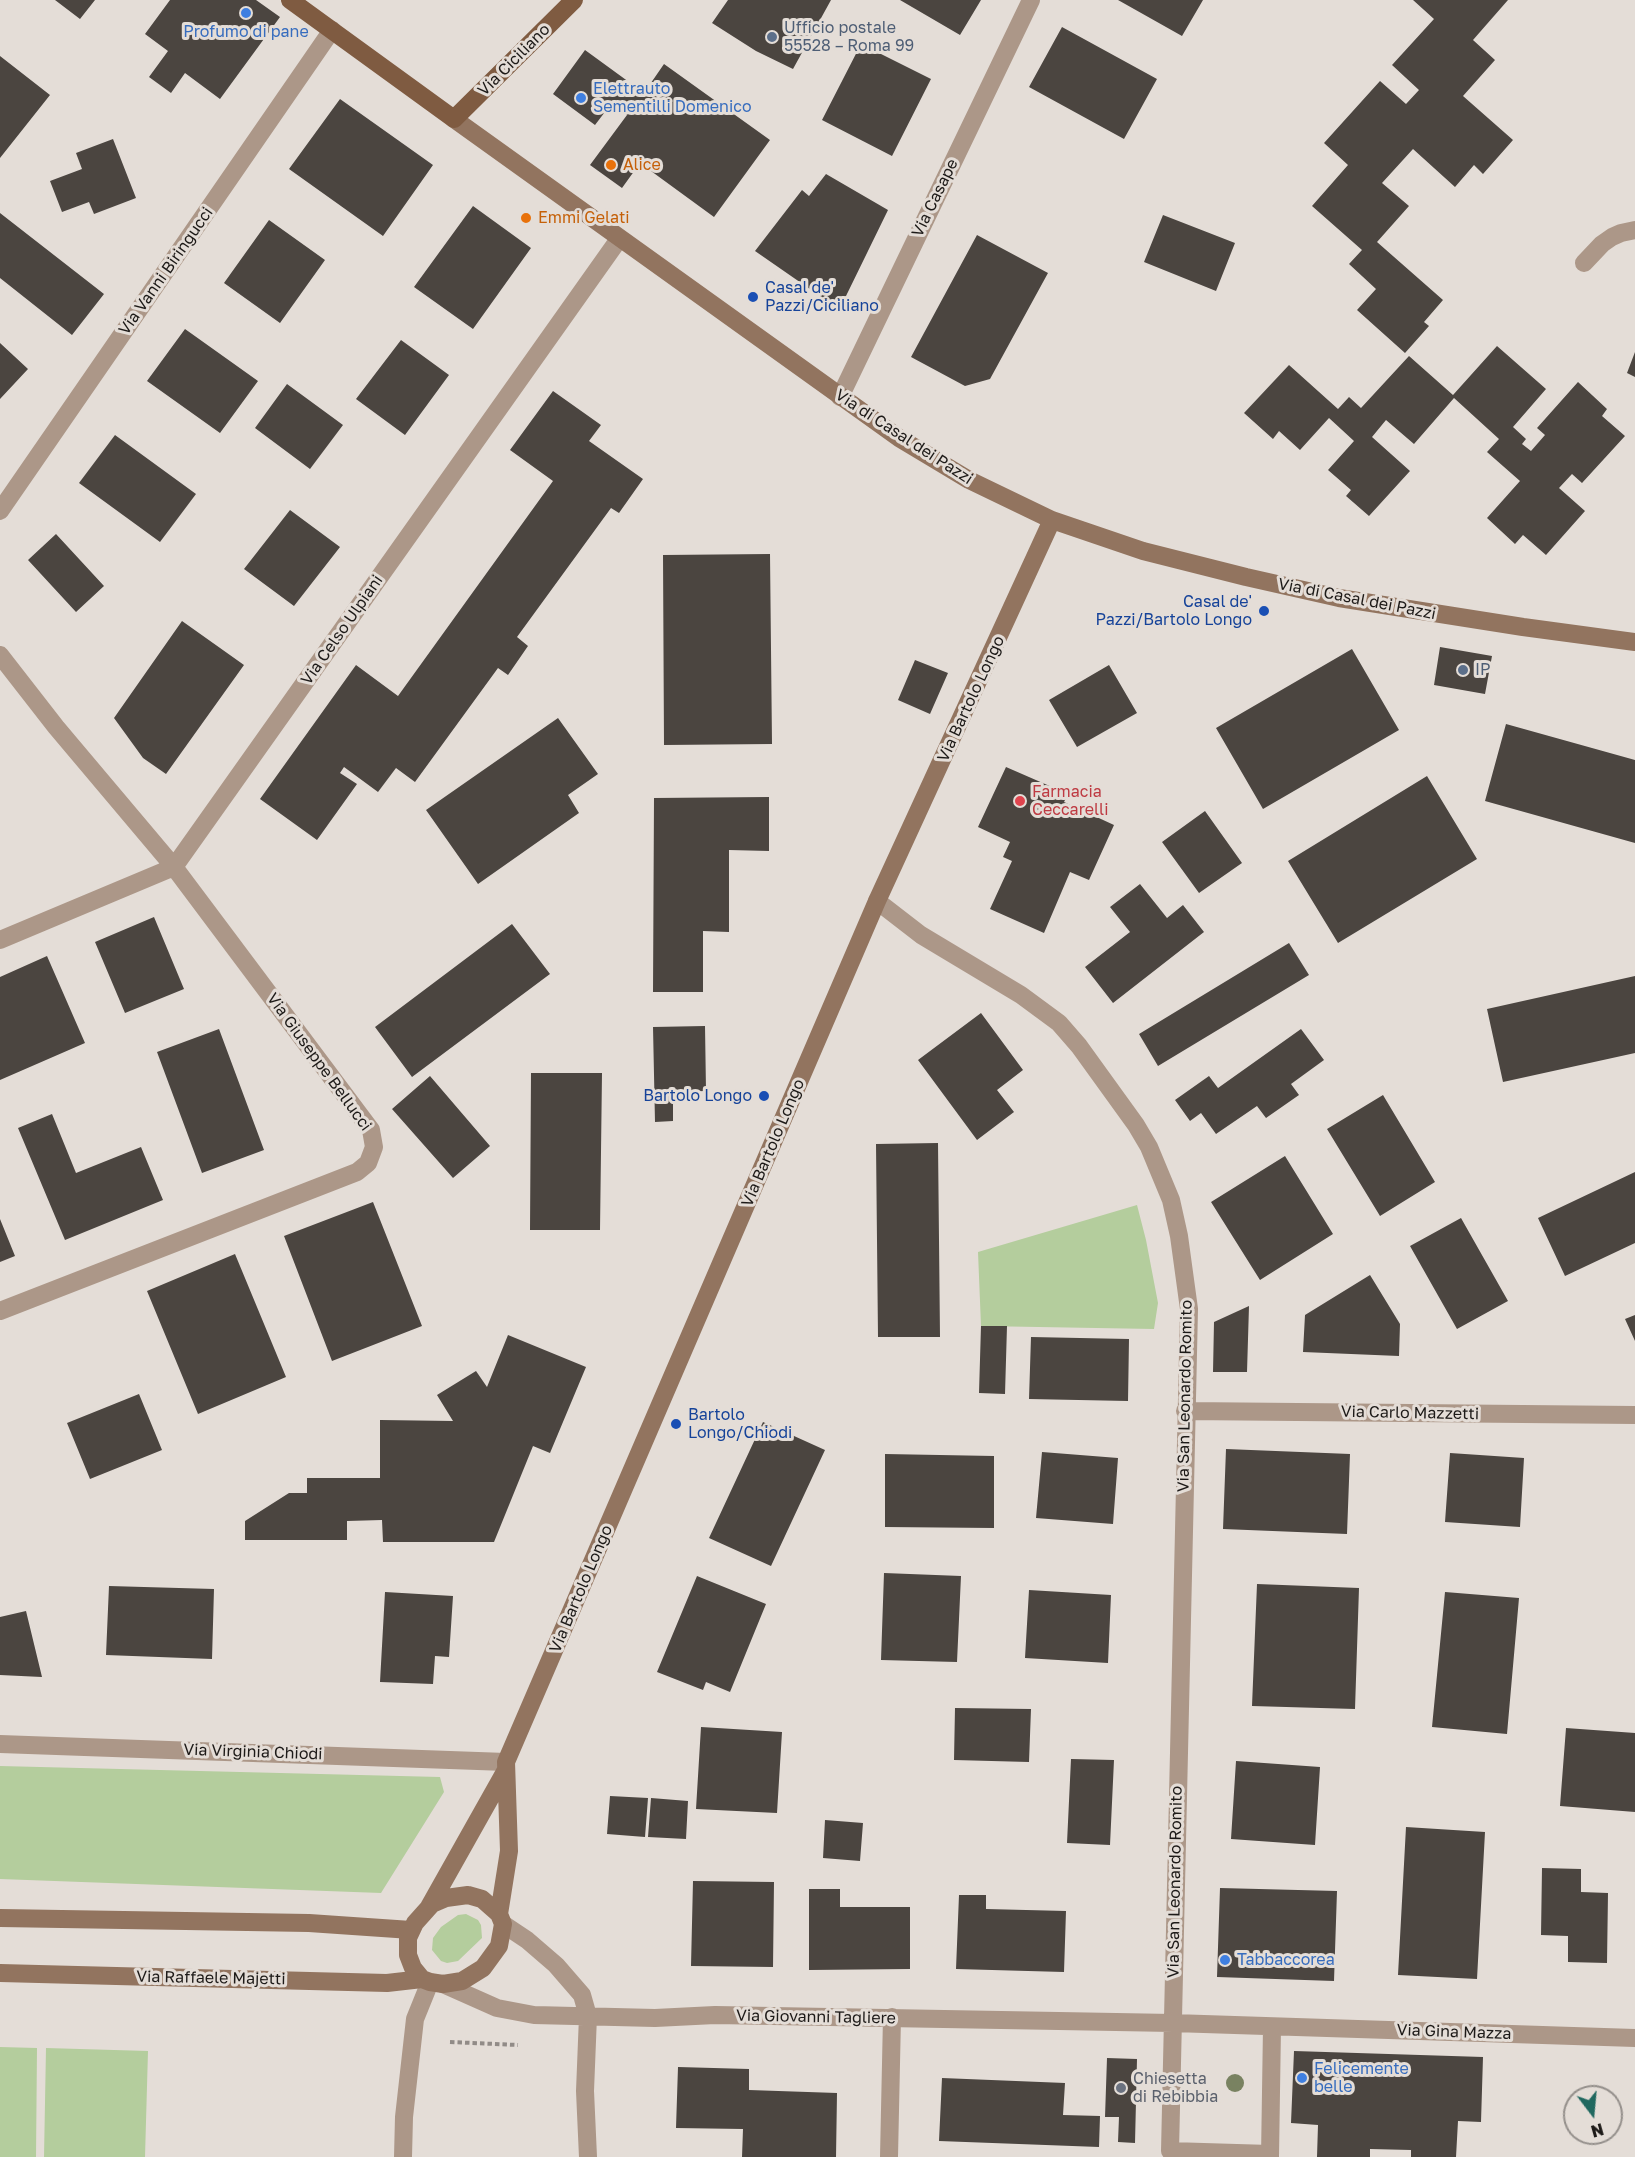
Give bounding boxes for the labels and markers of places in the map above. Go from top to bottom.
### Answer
marker: Profumo di pane [239,6,253,20]
place label: Ufficio postale 55528 – Roma 99 [784,18,914,56]
place label: Profumo di pane [183,22,309,42]
marker: Ufficio postale 55528 – Roma 99 [765,30,779,44]
place label: Elettrauto Sementilli Domenico [593,79,752,117]
marker: Elettrauto Sementilli Domenico [574,91,588,105]
place label: Alice [623,155,661,175]
marker: Alice [604,158,618,172]
place label: Emmi Gelati [538,208,630,228]
marker: Emmi Gelati [519,211,533,225]
place label: Casal de' Pazzi/Ciciliano [765,278,879,316]
marker: Casal de' Pazzi/Ciciliano [746,290,760,304]
place label: Casal de' Pazzi/Bartolo Longo [1095,592,1252,630]
marker: Casal de' Pazzi/Bartolo Longo [1257,604,1271,618]
place label: IP [1475,660,1491,680]
marker: IP [1456,663,1470,677]
place label: Farmacia Ceccarelli [1032,782,1109,820]
marker: Farmacia Ceccarelli [1013,794,1027,808]
place label: Bartolo Longo [643,1086,752,1106]
marker: Bartolo Longo [757,1089,771,1103]
place label: Bartolo Longo/Chiodi [688,1405,792,1443]
marker: Bartolo Longo/Chiodi [669,1417,683,1431]
place label: Tabbaccorea [1237,1950,1335,1970]
marker: Tabbaccorea [1218,1953,1232,1967]
place label: Felicemente belle [1314,2059,1409,2097]
place label: Chiesetta di Rebibbia [1133,2069,1218,2107]
marker: Felicemente belle [1295,2071,1309,2085]
marker: Chiesetta di Rebibbia [1114,2081,1128,2095]

